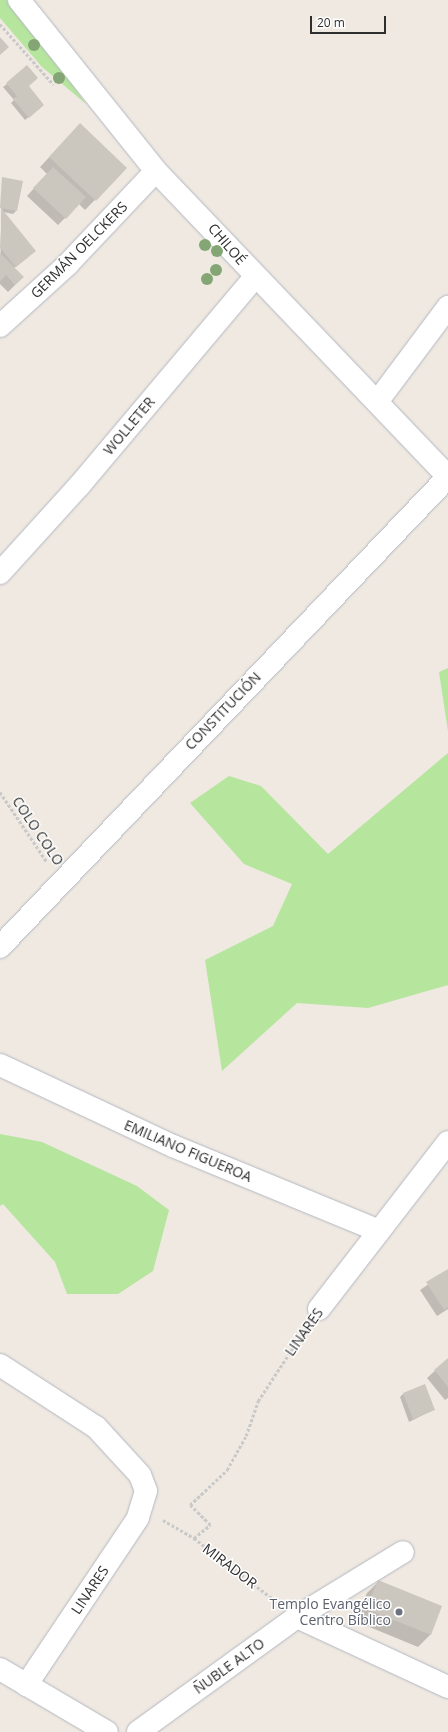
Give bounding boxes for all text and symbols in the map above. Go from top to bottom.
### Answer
scale bar [312,8,388,34]
text: 20 m [317,14,345,31]
street label: GERMÁN OELCKERS [27,198,131,302]
street label: CHILOÉ [205,220,249,268]
street label: WOLLETER [100,394,158,458]
street label: CONSTITUCIÓN [182,669,264,753]
street label: COLO COLO [9,793,67,869]
street label: EMILIANO FIGUEROA [122,1116,254,1186]
street label: LINARES [281,1305,327,1359]
street label: MIRADOR [200,1540,260,1592]
street label: LINARES [68,1563,112,1617]
place label: Templo Evangélico Centro Bíblico [270,1596,391,1628]
marker: Templo Evangélico Centro Bíblico [394,1607,404,1617]
street label: ÑUBLE ALTO [190,1635,268,1697]

